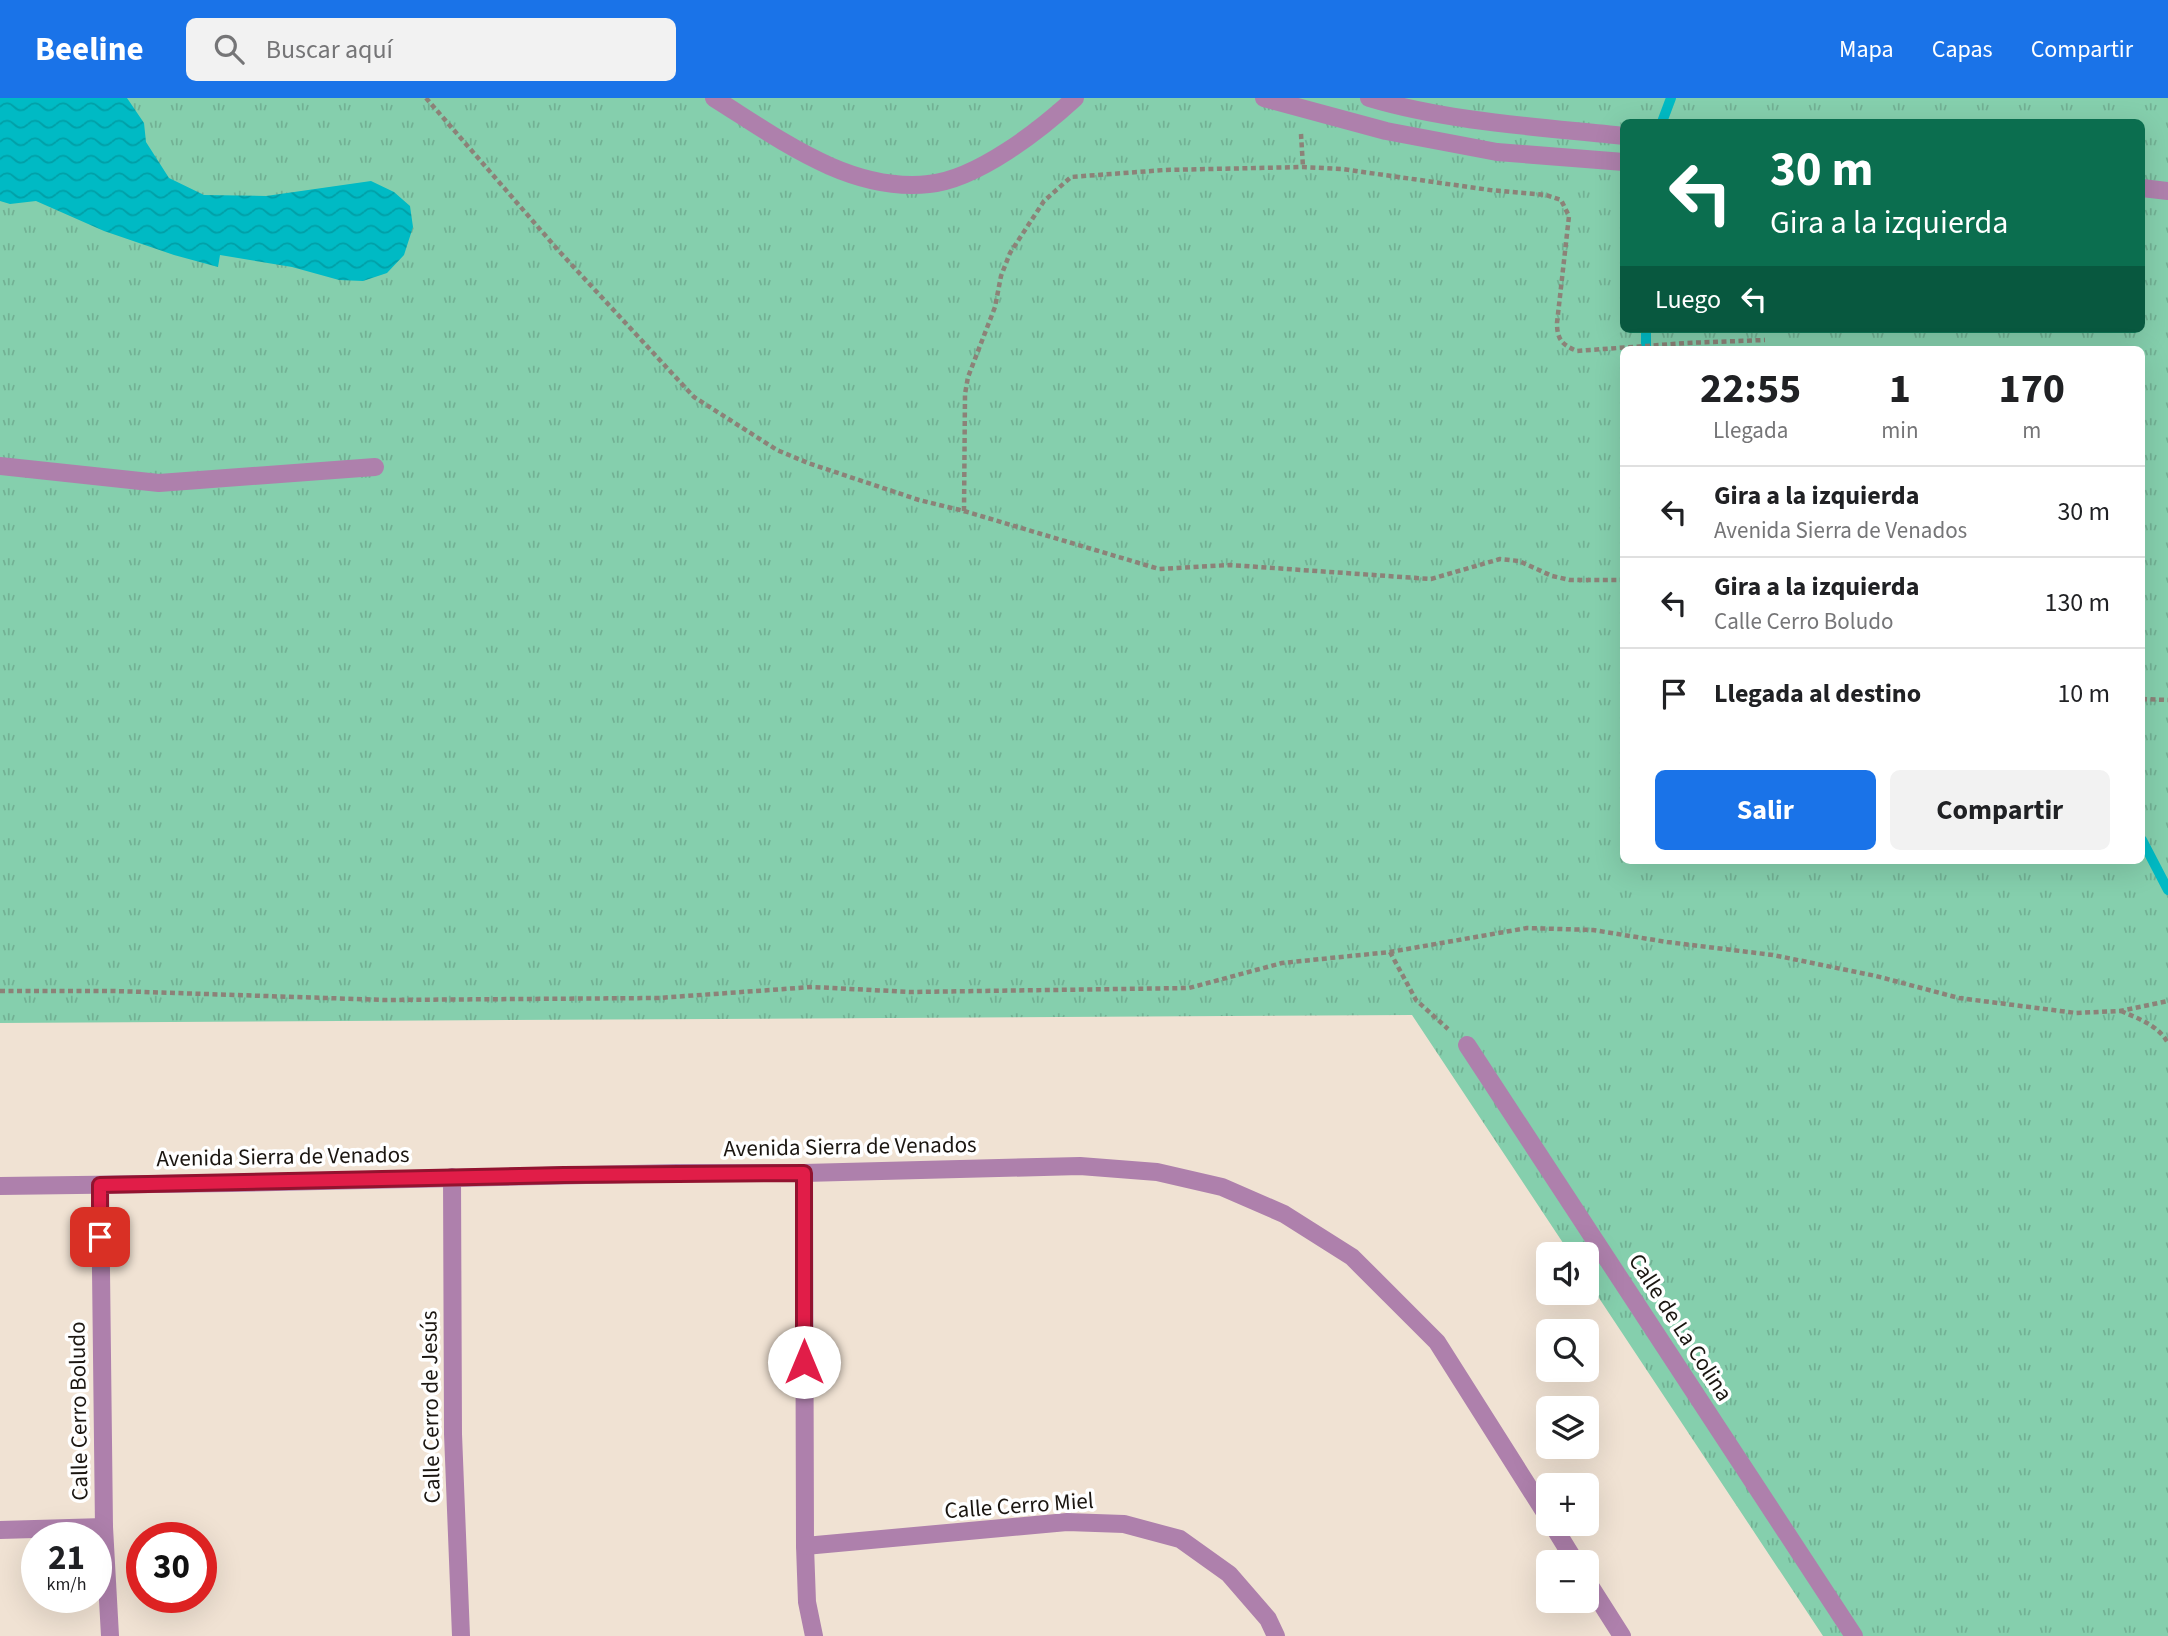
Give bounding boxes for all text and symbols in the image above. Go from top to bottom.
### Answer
search box [186,18,676,81]
text: Beeline [35,26,144,73]
icon: search [210,30,248,68]
text: Buscar aquí [266,31,393,68]
text: Mapa [1839,32,1894,67]
text: Capas [1932,32,1993,67]
text: Compartir [2031,32,2133,67]
text: 30 m [1770,135,1874,205]
icon: left [1655,147,1746,238]
text: Gira a la izquierda [1770,200,2008,246]
icon: left [1735,280,1773,318]
text: Luego [1655,281,1721,318]
text: 22:55 [1700,359,1801,419]
text: 1 [1889,359,1911,419]
text: 170 [1998,359,2065,419]
text: Llegada [1713,414,1788,447]
text: min [1881,414,1919,447]
text: m [2022,414,2041,447]
text: Gira a la izquierda [1714,477,1919,514]
icon: left [1655,493,1693,531]
text: 30 m [2057,493,2110,530]
text: Avenida Sierra de Venados [1714,514,1967,547]
text: Gira a la izquierda [1714,568,1919,605]
icon: left [1655,584,1693,622]
text: 130 m [2044,584,2110,621]
text: Calle Cerro Boludo [1714,605,1893,638]
icon: arrive [1655,675,1693,713]
text: Llegada al destino [1714,675,1921,712]
text: 10 m [2057,675,2110,712]
button: Salir [1655,770,1876,850]
button: Compartir [1890,770,2110,850]
street label: Avenida Sierra de Venados [723,1128,977,1165]
street label: Avenida Sierra de Venados [156,1138,410,1175]
pin [70,1207,130,1267]
icon: arrive [81,1218,119,1256]
map controls [1536,1242,1599,1613]
button: sound [1536,1242,1599,1305]
street label: Calle de La Colina [1620,1247,1741,1408]
street label: Calle Cerro de Jesús [412,1310,449,1504]
button: search [1536,1319,1599,1382]
street label: Calle Cerro Boludo [60,1321,97,1501]
position arrow [767,1325,841,1399]
button: layers [1536,1396,1599,1459]
button: + [1536,1473,1599,1536]
street label: Calle Cerro Miel [943,1484,1095,1527]
speed limit sign: 30 [126,1522,217,1613]
text: 21 [48,1533,85,1583]
button: − [1536,1550,1599,1613]
text: km/h [47,1572,86,1597]

